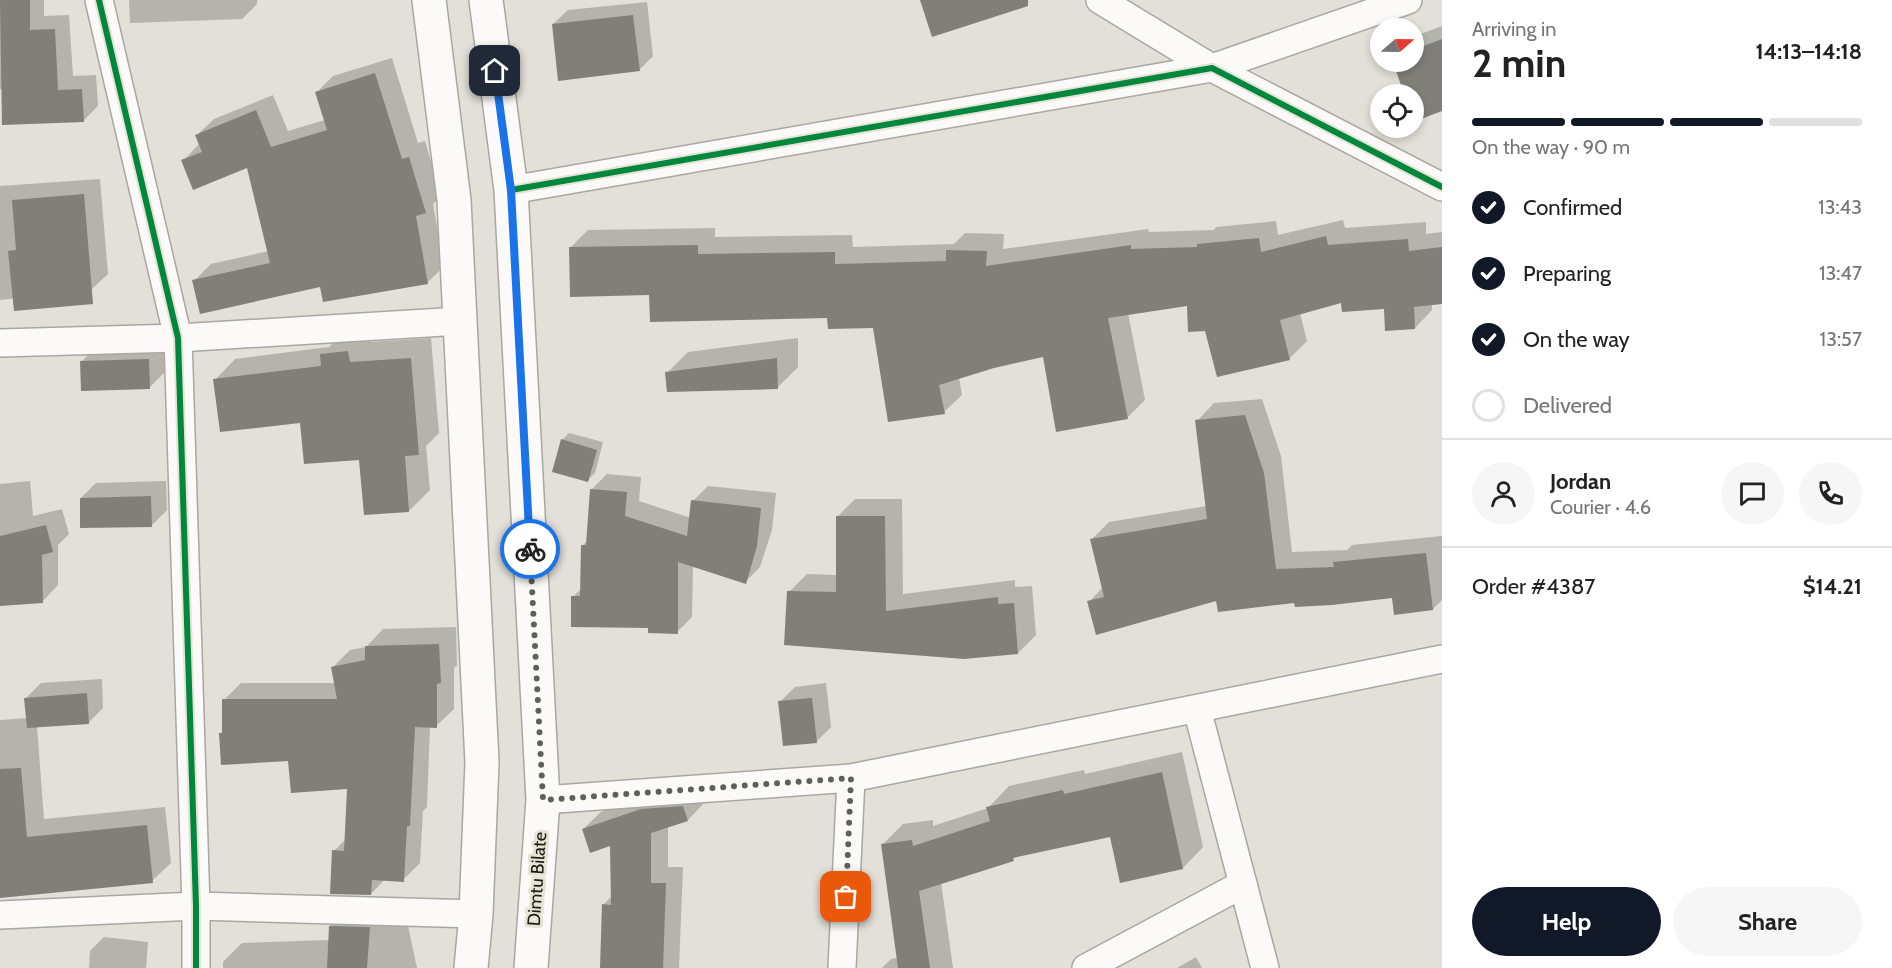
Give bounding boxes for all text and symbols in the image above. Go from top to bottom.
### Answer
text: Arriving in [1472,17,1556,41]
north arrow [1370,18,1424,72]
map controls [1370,18,1424,138]
text: 14:13–14:18 [1755,38,1862,65]
text: 2 min [1472,39,1566,87]
pin [469,45,520,96]
icon: home [478,54,511,87]
button: locate [1370,84,1424,138]
text: On the way · 90 m [1472,135,1630,159]
icon: check [1472,191,1505,224]
text: Confirmed [1523,194,1622,221]
text: 13:43 [1818,195,1862,219]
icon: check [1472,257,1505,290]
text: Preparing [1523,260,1611,287]
text: 13:47 [1819,261,1862,285]
icon: check [1472,323,1505,356]
text: On the way [1523,326,1630,353]
text: 13:57 [1820,327,1862,351]
text: Delivered [1523,392,1612,419]
button: person [1472,462,1535,525]
button: chat [1721,462,1784,525]
button: phone [1799,462,1862,525]
text: Jordan [1550,468,1611,495]
text: Courier · 4.6 [1550,495,1651,519]
courier [500,519,560,579]
icon: bike [514,533,547,566]
text: Order #4387 [1472,573,1595,600]
text: $14.21 [1803,573,1862,600]
street label: Dimtu Bilate [523,831,551,927]
pin [820,871,871,922]
icon: bag [829,880,862,913]
button: Help [1472,887,1661,956]
button: Share [1673,887,1862,956]

